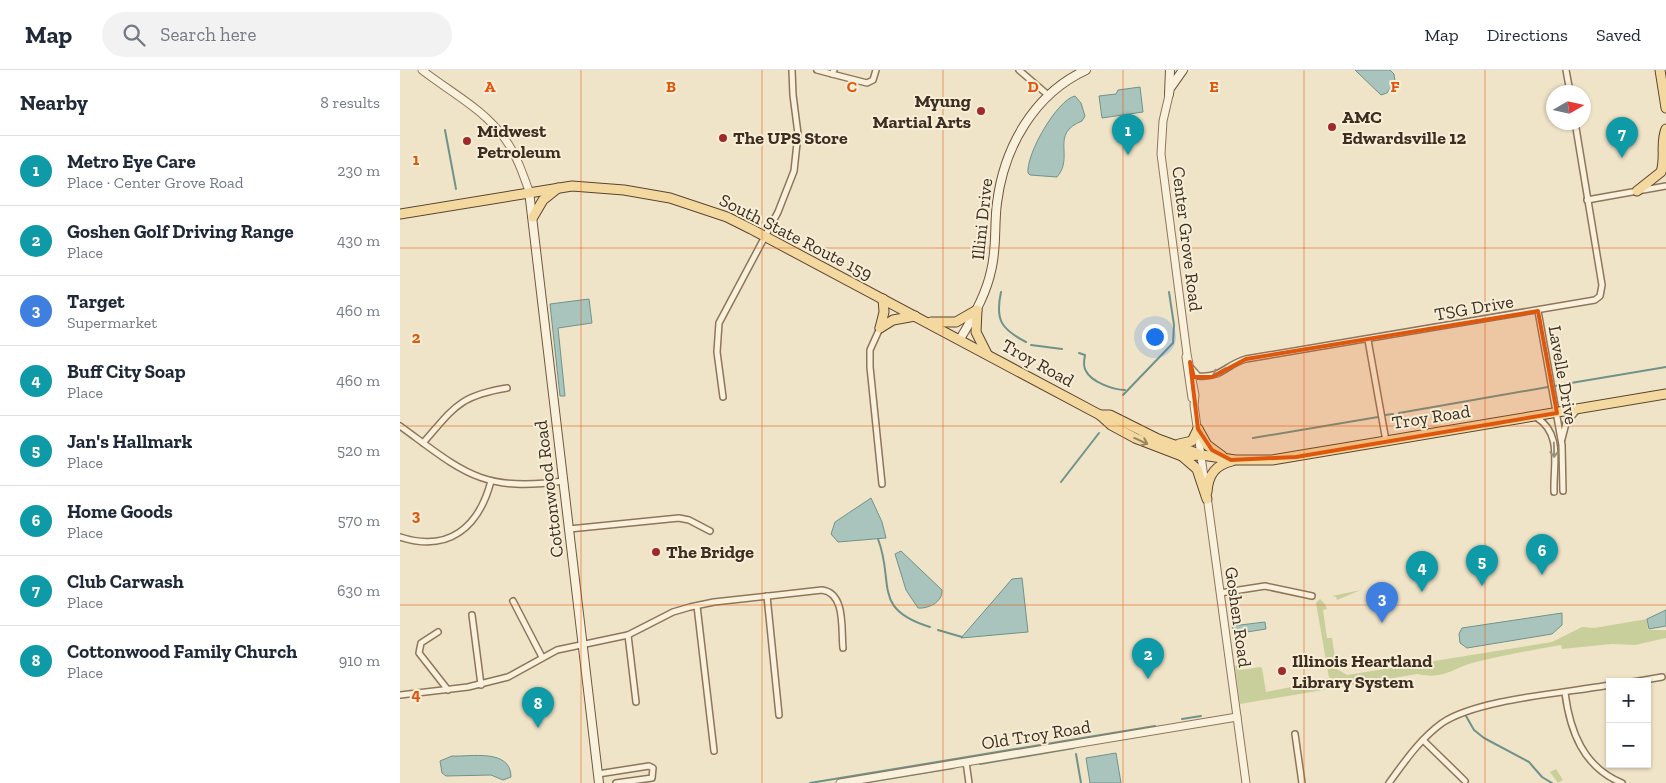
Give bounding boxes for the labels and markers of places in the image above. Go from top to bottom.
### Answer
place label: Myung Martial Arts [873,90,971,133]
marker: Myung Martial Arts [975,105,987,117]
place label: AMC Edwardsville 12 [1342,106,1466,149]
pin: 1 [1112,114,1144,155]
pin: 7 [1606,117,1638,158]
place label: Midwest Petroleum [477,120,561,163]
marker: AMC Edwardsville 12 [1326,121,1338,133]
place label: The UPS Store [733,127,848,149]
marker: The UPS Store [717,132,729,144]
marker: Midwest Petroleum [461,135,473,147]
pin: 6 [1526,534,1558,575]
place label: The Bridge [666,541,754,563]
pin: 5 [1466,545,1498,586]
marker: The Bridge [650,546,662,558]
pin: 4 [1406,551,1438,592]
pin: 3 [1366,582,1398,623]
pin: 2 [1132,638,1164,679]
place label: Illinois Heartland Library System [1292,650,1433,693]
marker: Illinois Heartland Library System [1276,665,1288,677]
pin: 8 [522,687,554,728]

